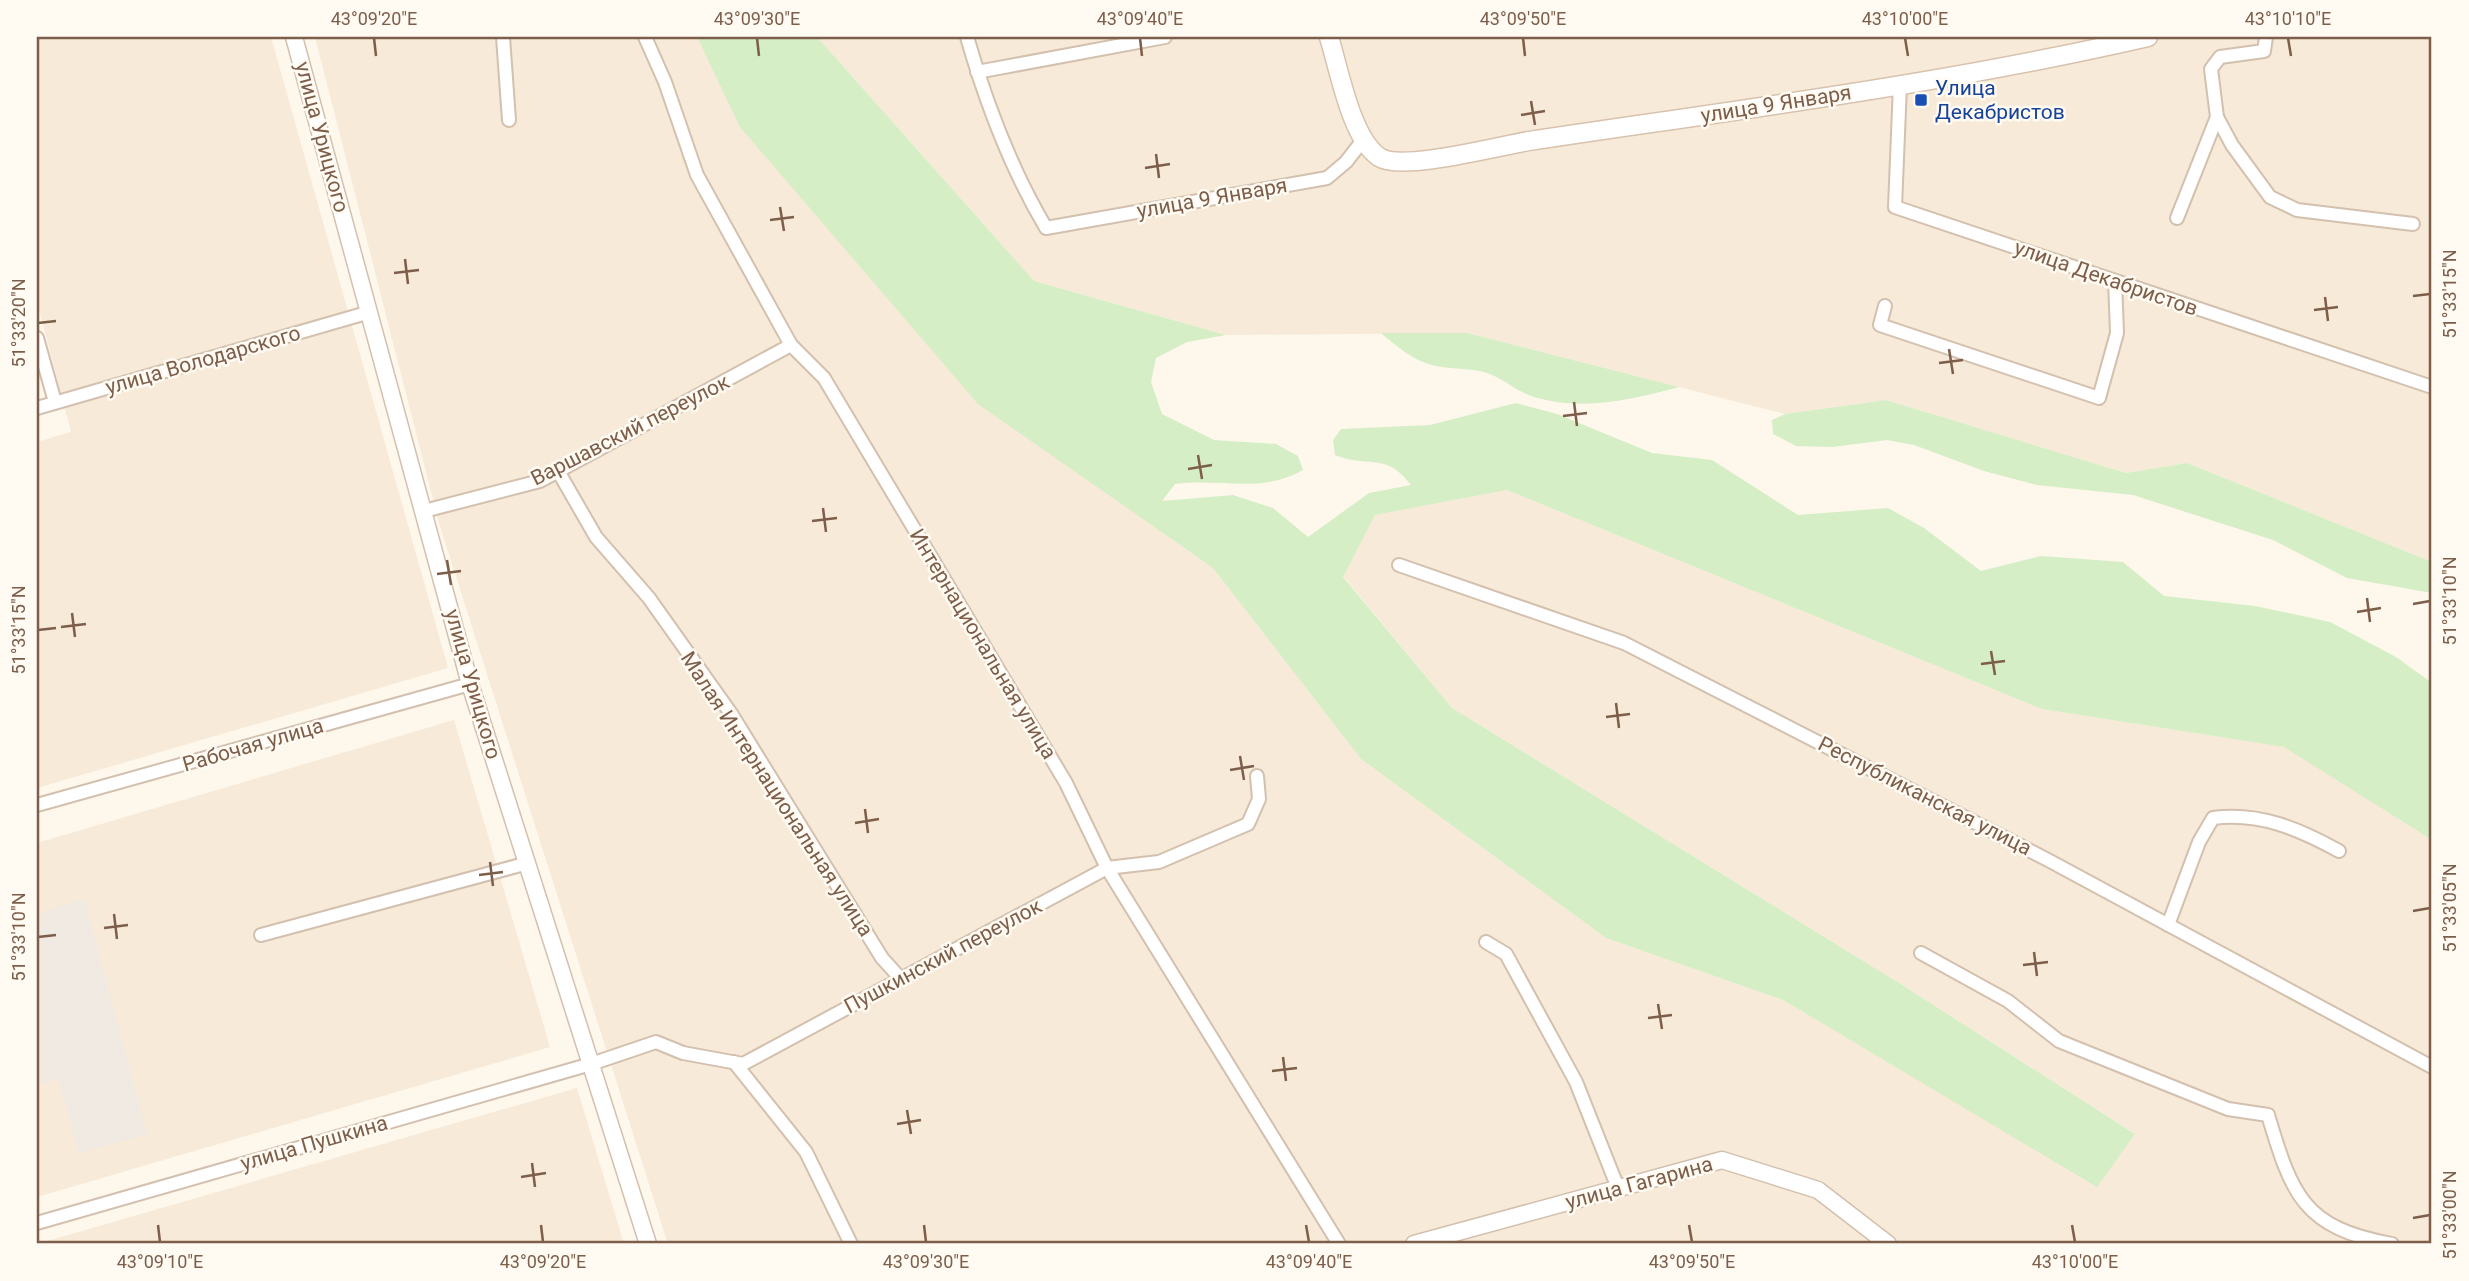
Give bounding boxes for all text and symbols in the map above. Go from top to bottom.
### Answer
text: 43°09'20"E [331,8,417,29]
text: 43°09'30"E [714,8,800,29]
text: 43°09'40"E [1097,8,1183,29]
text: 43°09'50"E [1480,8,1566,29]
text: 43°10'00"E [1862,8,1948,29]
text: 43°10'10"E [2245,8,2331,29]
street label: улица Урицкого [290,59,354,215]
place label: Улица Декабристов [1935,76,2065,124]
street label: улица 9 Января [1699,80,1853,128]
marker: Улица Декабристов [1913,92,1929,108]
street label: улица 9 Января [1135,173,1289,223]
street label: улица Декабристов [2011,235,2201,321]
text: 51°33'15"N [2439,249,2460,339]
text: 51°33'20"N [8,278,29,368]
street label: улица Володарского [103,321,303,399]
street label: Варшавский переулок [527,369,734,491]
street label: Интернациональная улица [905,525,1061,763]
text: 51°33'10"N [2439,556,2460,646]
text: 51°33'15"N [8,585,29,675]
street label: улица Урицкого [440,606,506,762]
street label: Малая Интернациональная улица [676,647,878,941]
street label: Рабочая улица [180,713,326,777]
street label: Республиканская улица [1814,732,2036,860]
text: 51°33'05"N [2439,863,2460,953]
text: 51°33'10"N [8,892,29,982]
street label: Пушкинский переулок [840,893,1046,1018]
street label: улица Пушкина [238,1111,390,1175]
street label: улица Гагарина [1563,1152,1715,1214]
text: 51°33'00"N [2439,1170,2460,1260]
text: 43°09'10"E [117,1251,203,1272]
text: 43°09'20"E [500,1251,586,1272]
text: 43°09'30"E [883,1251,969,1272]
text: 43°09'40"E [1266,1251,1352,1272]
text: 43°09'50"E [1649,1251,1735,1272]
text: 43°10'00"E [2032,1251,2118,1272]

